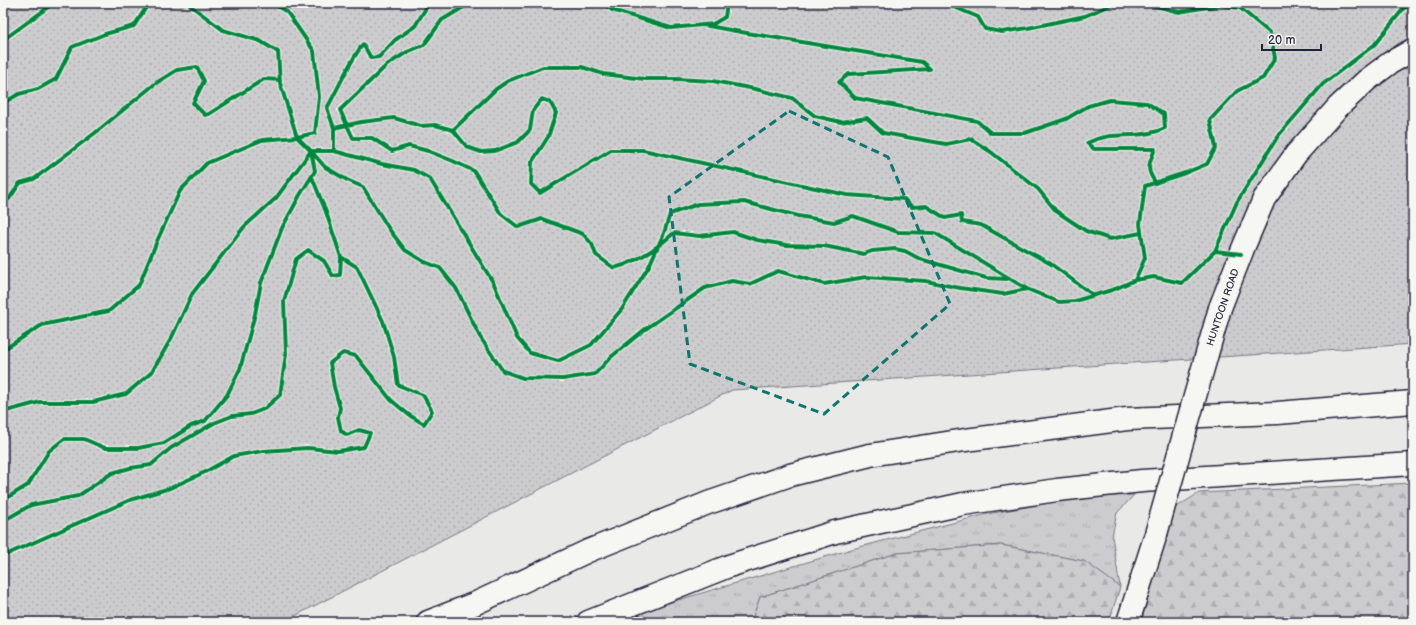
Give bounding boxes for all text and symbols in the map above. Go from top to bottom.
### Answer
scale bar [1262,26,1321,52]
text: 20 m [1268,33,1295,48]
street label: HUNTOON ROAD [1204,267,1242,347]

